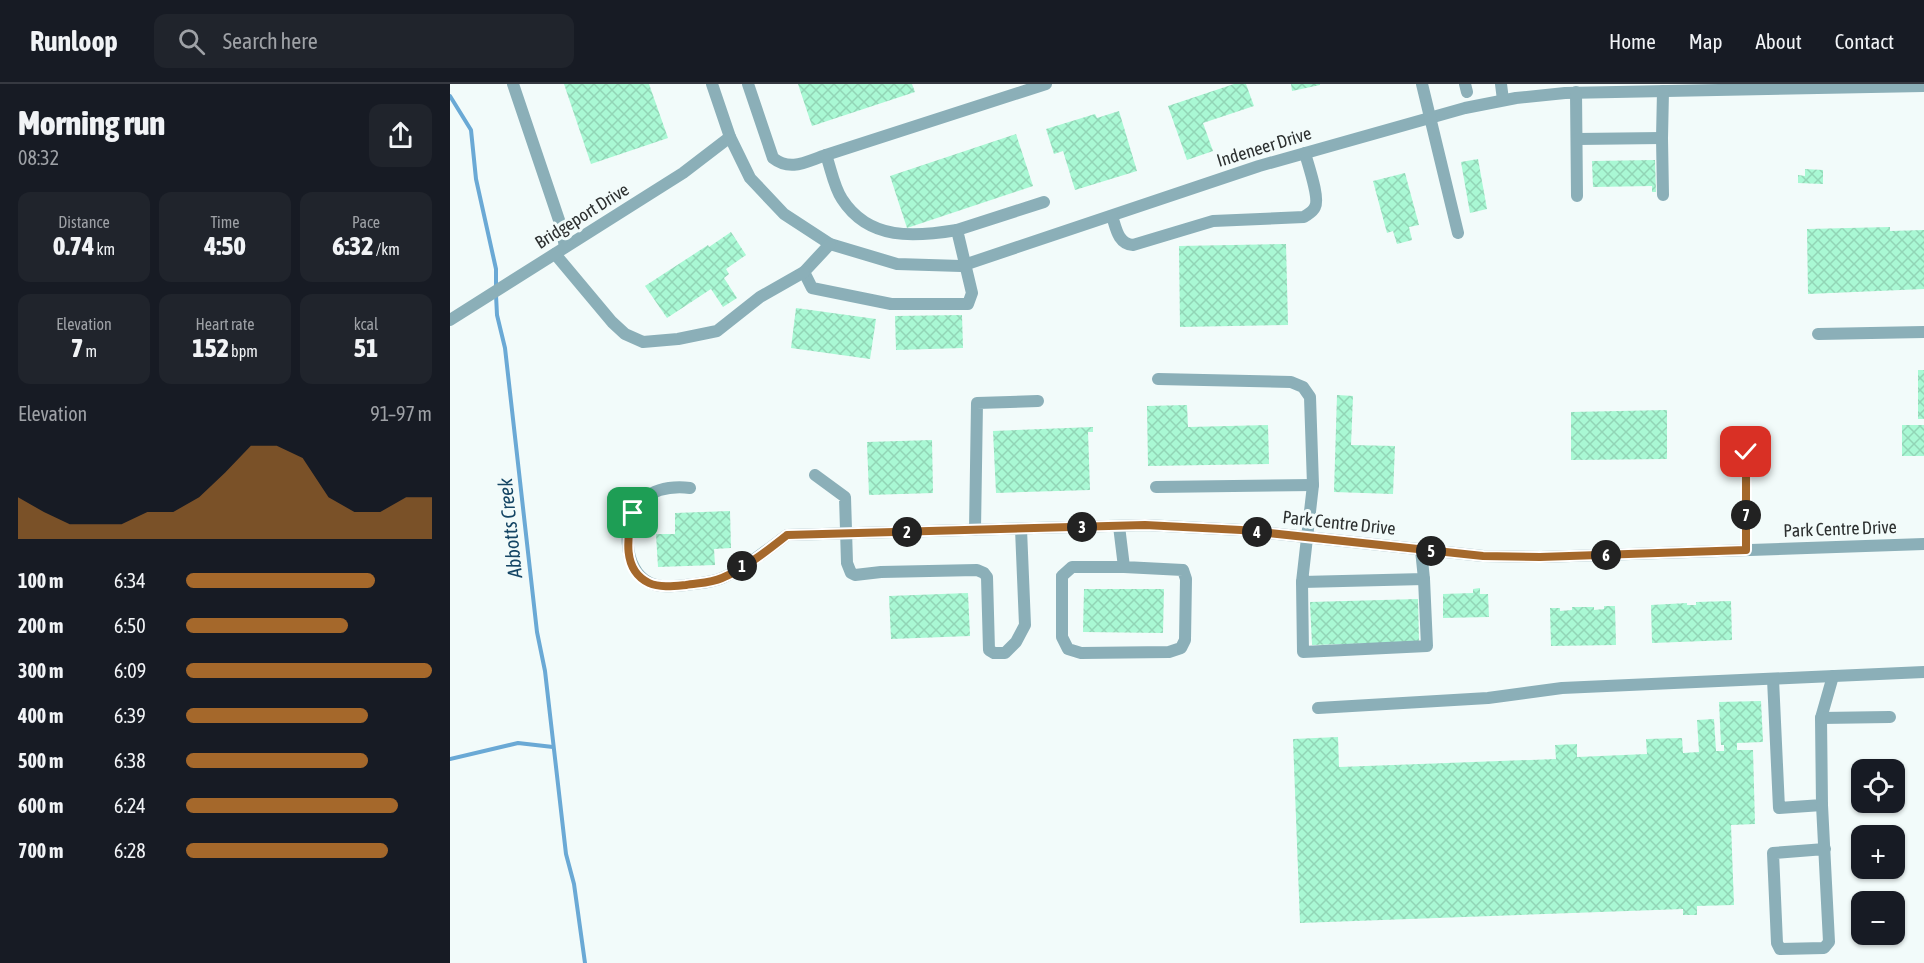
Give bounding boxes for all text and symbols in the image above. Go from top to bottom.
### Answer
search box [154,14,574,68]
text: Runloop [30,25,118,57]
icon: search [175,25,208,58]
text: Search here [223,28,318,54]
text: Home [1609,29,1656,53]
text: Map [1689,29,1723,53]
text: About [1756,29,1802,53]
text: Contact [1835,29,1894,53]
text: Morning run [18,104,165,142]
button: share [369,104,432,167]
street label: Indeneer Drive [1214,122,1314,171]
text: 08:32 [18,146,59,169]
street label: Bridgeport Drive [531,178,633,253]
text: Distance [58,213,110,231]
text: Time [210,213,240,231]
text: Pace [352,213,380,231]
text: 0.74 [53,231,94,261]
text: 4:50 [204,231,246,261]
text: 6:32 [332,231,374,261]
text: km [94,240,115,258]
text: /km [374,240,400,258]
text: Elevation [56,315,112,333]
text: Heart rate [196,315,254,333]
text: kcal [354,315,378,333]
text: 7 [71,333,83,363]
text: 152 [192,333,229,363]
text: 51 [354,333,378,363]
text: m [83,342,97,360]
text: bpm [229,342,258,360]
text: Elevation [18,402,87,425]
text: 91–97 m [370,402,432,425]
pin [1720,426,1771,477]
icon: check [1729,435,1762,468]
water label: Abbotts Creek [493,477,526,580]
pin [607,487,658,538]
icon: arrive [616,496,649,529]
pin: 7 [1731,500,1761,530]
street label: Park Centre Drive [1281,506,1397,539]
text: 7 [1742,506,1750,524]
pin: 3 [1067,512,1097,542]
street label: Park Centre Drive [1783,516,1897,541]
pin: 2 [892,517,922,547]
pin: 4 [1242,517,1272,547]
text: 3 [1078,518,1086,536]
text: 2 [903,523,911,541]
text: 4 [1253,523,1261,541]
pin: 5 [1416,536,1446,566]
pin: 6 [1591,540,1621,570]
text: 5 [1427,542,1435,560]
text: 6 [1602,546,1610,564]
pin: 1 [727,551,757,581]
text: 1 [738,557,746,575]
text: 100 m [18,569,63,592]
text: 6:34 [114,569,146,592]
text: 200 m [18,614,63,637]
text: 6:50 [114,614,146,637]
text: 300 m [18,659,63,682]
text: 6:09 [114,659,146,682]
text: 400 m [18,704,63,727]
text: 6:39 [114,704,146,727]
text: 500 m [18,749,63,772]
text: 6:38 [114,749,146,772]
map controls [1851,759,1905,945]
button: locate [1851,759,1905,813]
text: 600 m [18,794,63,817]
text: 6:24 [114,794,146,817]
button: + [1851,825,1905,879]
text: 700 m [18,839,63,862]
text: 6:28 [114,839,146,862]
button: − [1851,891,1905,945]

